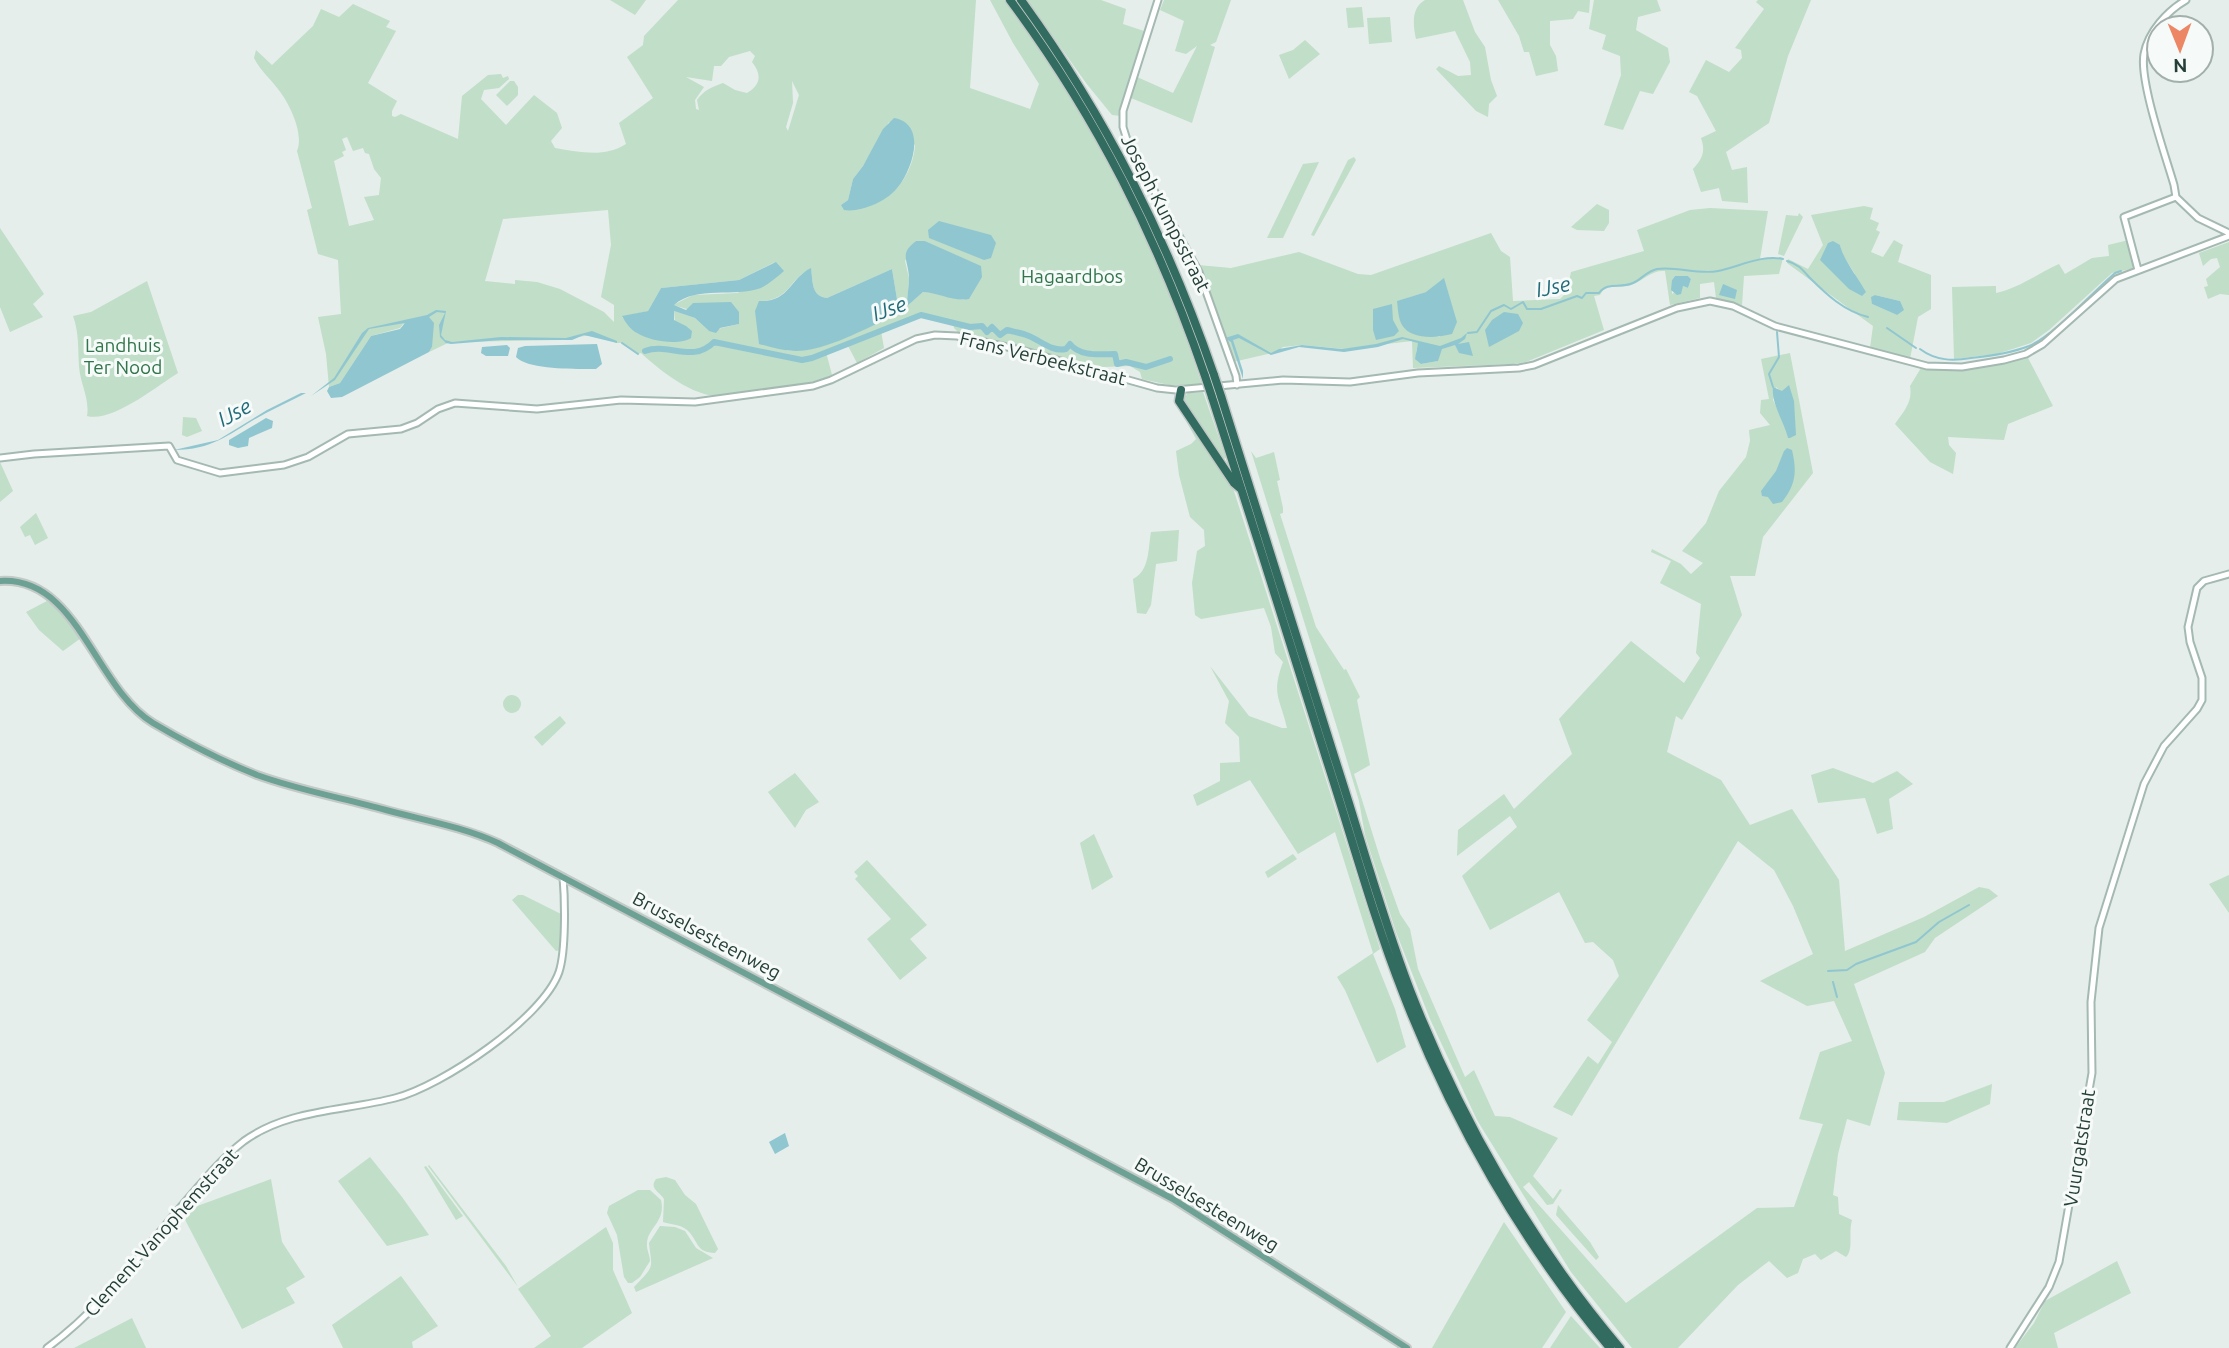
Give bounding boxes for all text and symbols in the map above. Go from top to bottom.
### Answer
north arrow [2145,14,2215,84]
text: N [2173,55,2188,77]
street label: Joseph Kumpsstraat [1117,131,1215,296]
park label: Hagaardbos [1021,265,1123,287]
water label: IJse [1534,271,1573,301]
water label: IJse [869,291,910,325]
street label: Frans Verbeekstraat [958,327,1129,389]
park label: Landhuis Ter Nood [84,334,162,378]
water label: IJse [213,393,255,431]
street label: Brusselsesteenweg [629,887,785,983]
street label: Vuurgatstraat [2059,1087,2099,1208]
street label: Clement Vanophemstraat [80,1143,243,1321]
street label: Brusselsesteenweg [1131,1152,1283,1256]

